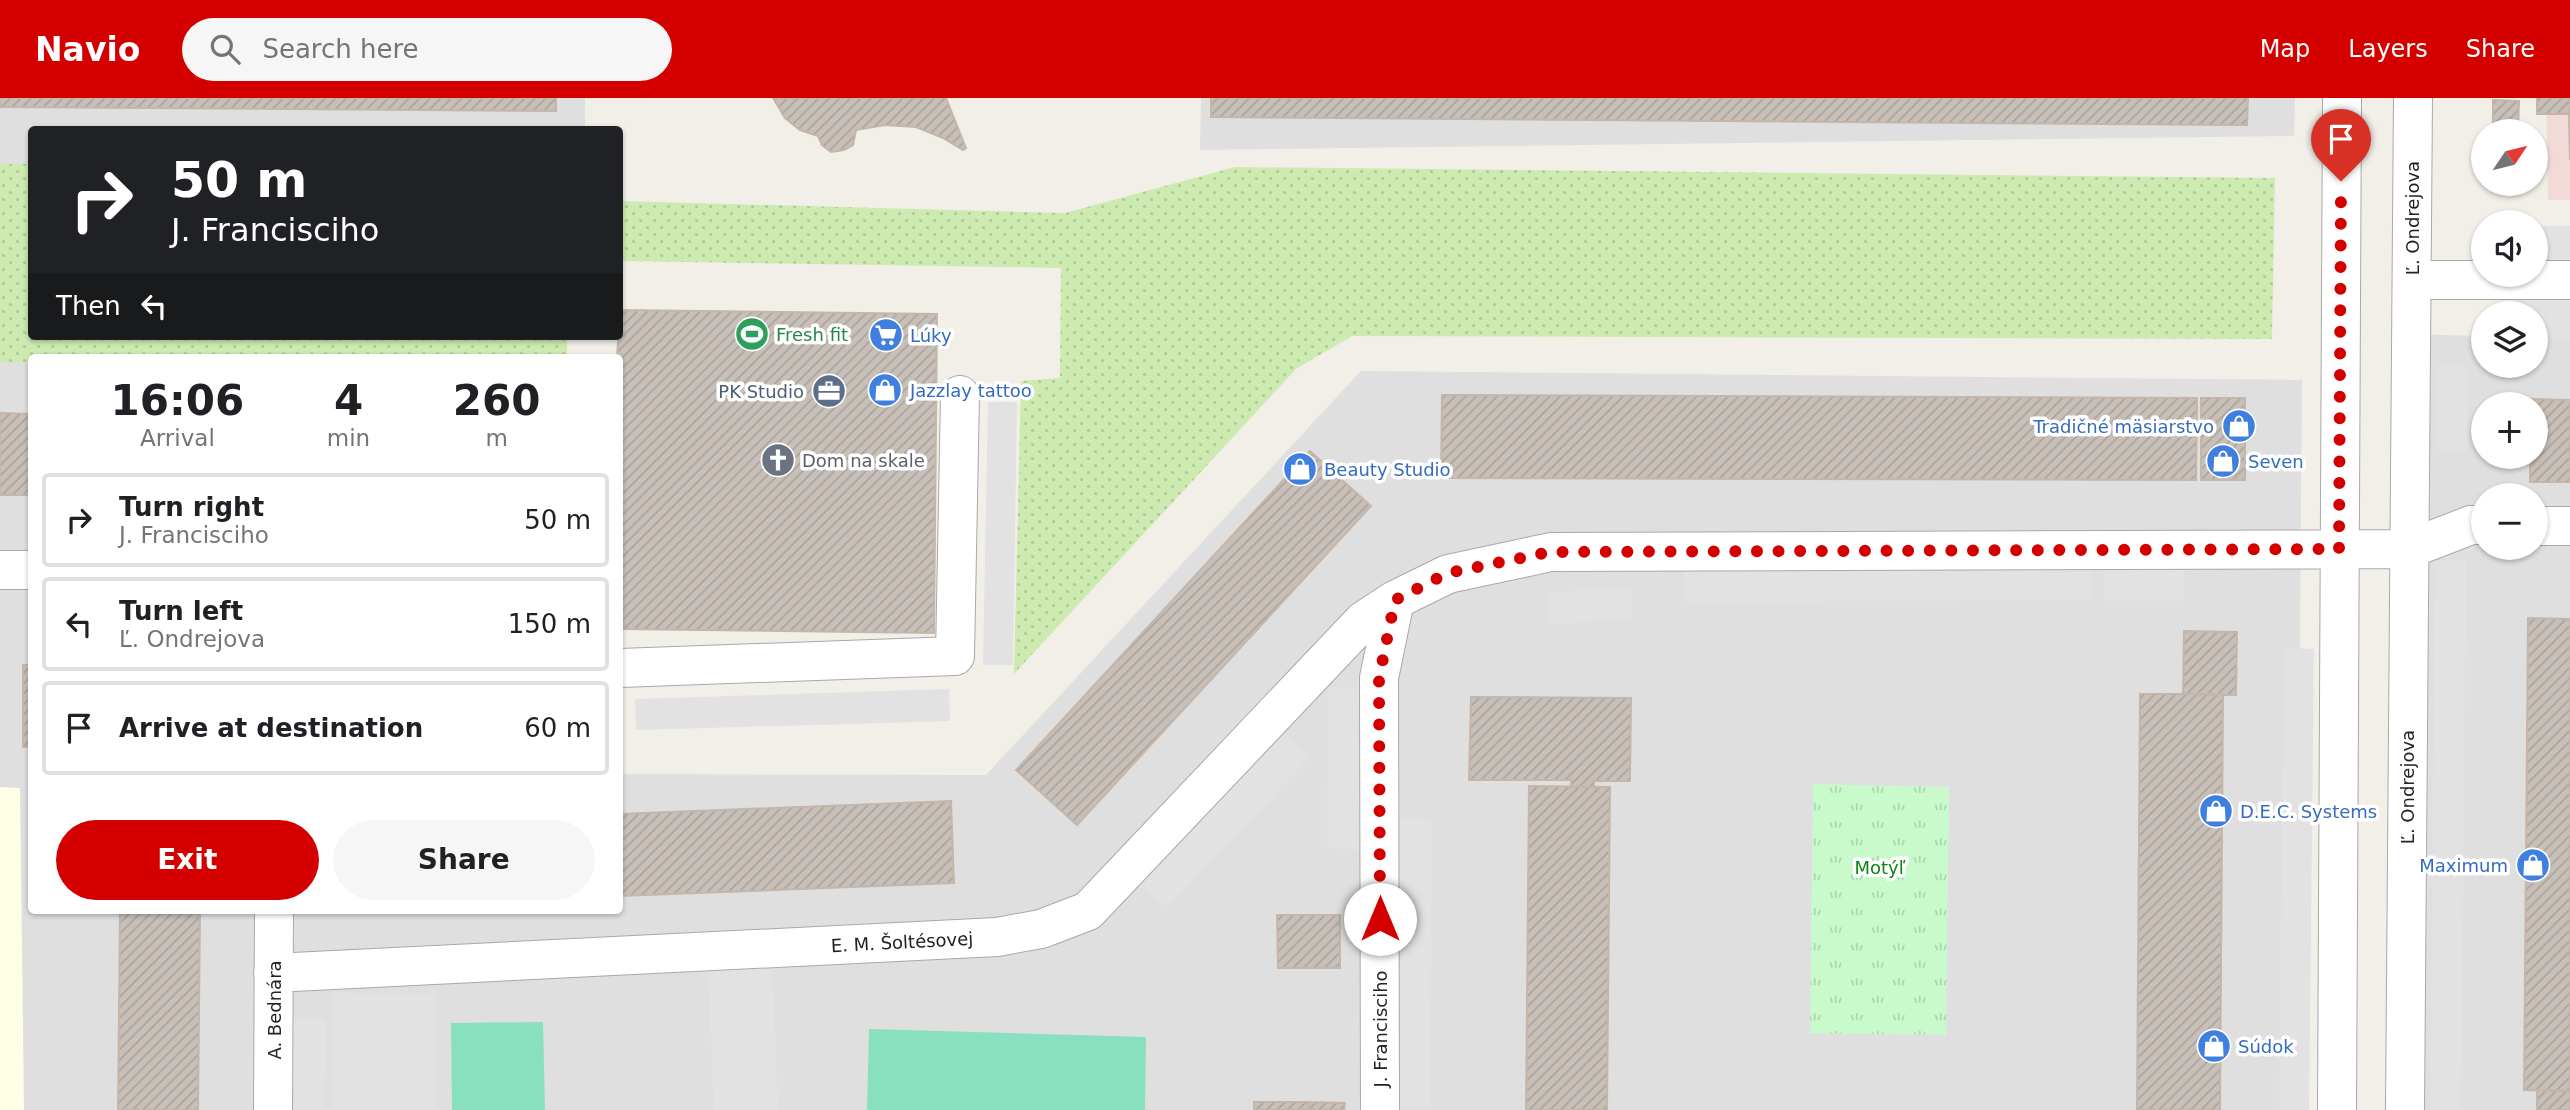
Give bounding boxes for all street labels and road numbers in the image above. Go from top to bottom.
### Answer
street label: Ľ. Ondrejova [2402,161,2423,275]
street label: Ľ. Ondrejova [2397,730,2418,844]
street label: E. M. Šoltésovej [830,928,974,956]
street label: A. Bednára [264,960,285,1060]
street label: J. Francisciho [1370,970,1391,1089]

